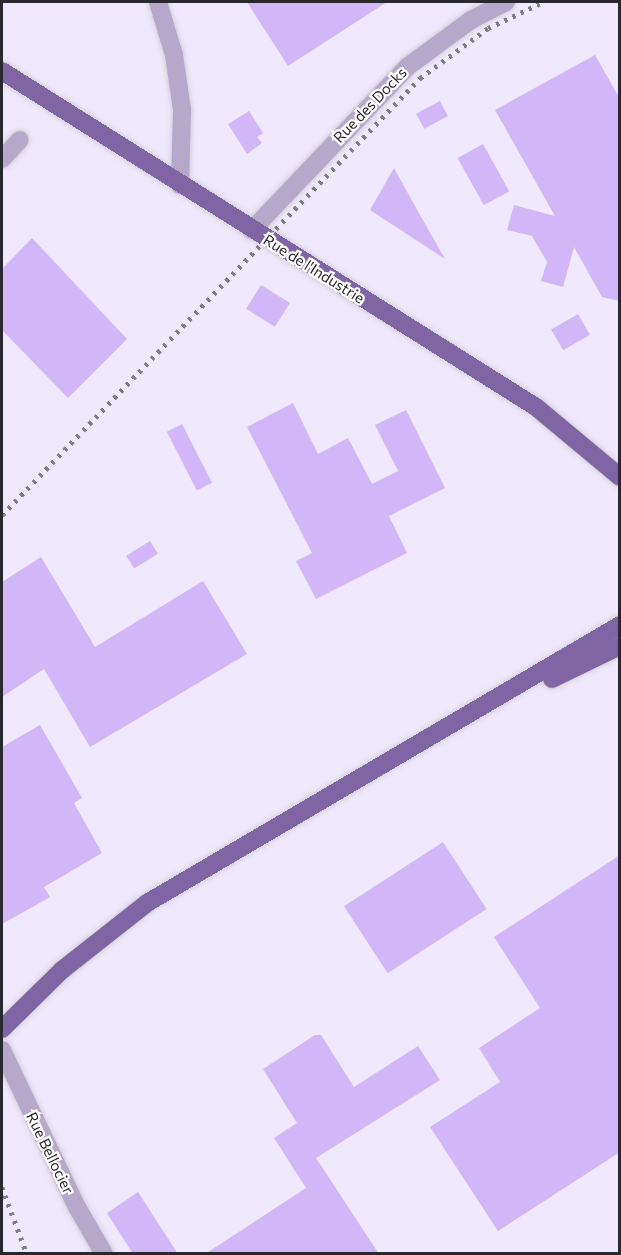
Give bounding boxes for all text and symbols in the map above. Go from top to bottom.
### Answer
street label: Rue des Docks [330,64,410,146]
street label: Rue de l'Industrie [260,231,368,307]
street label: Rue Bellocier [23,1109,77,1197]

